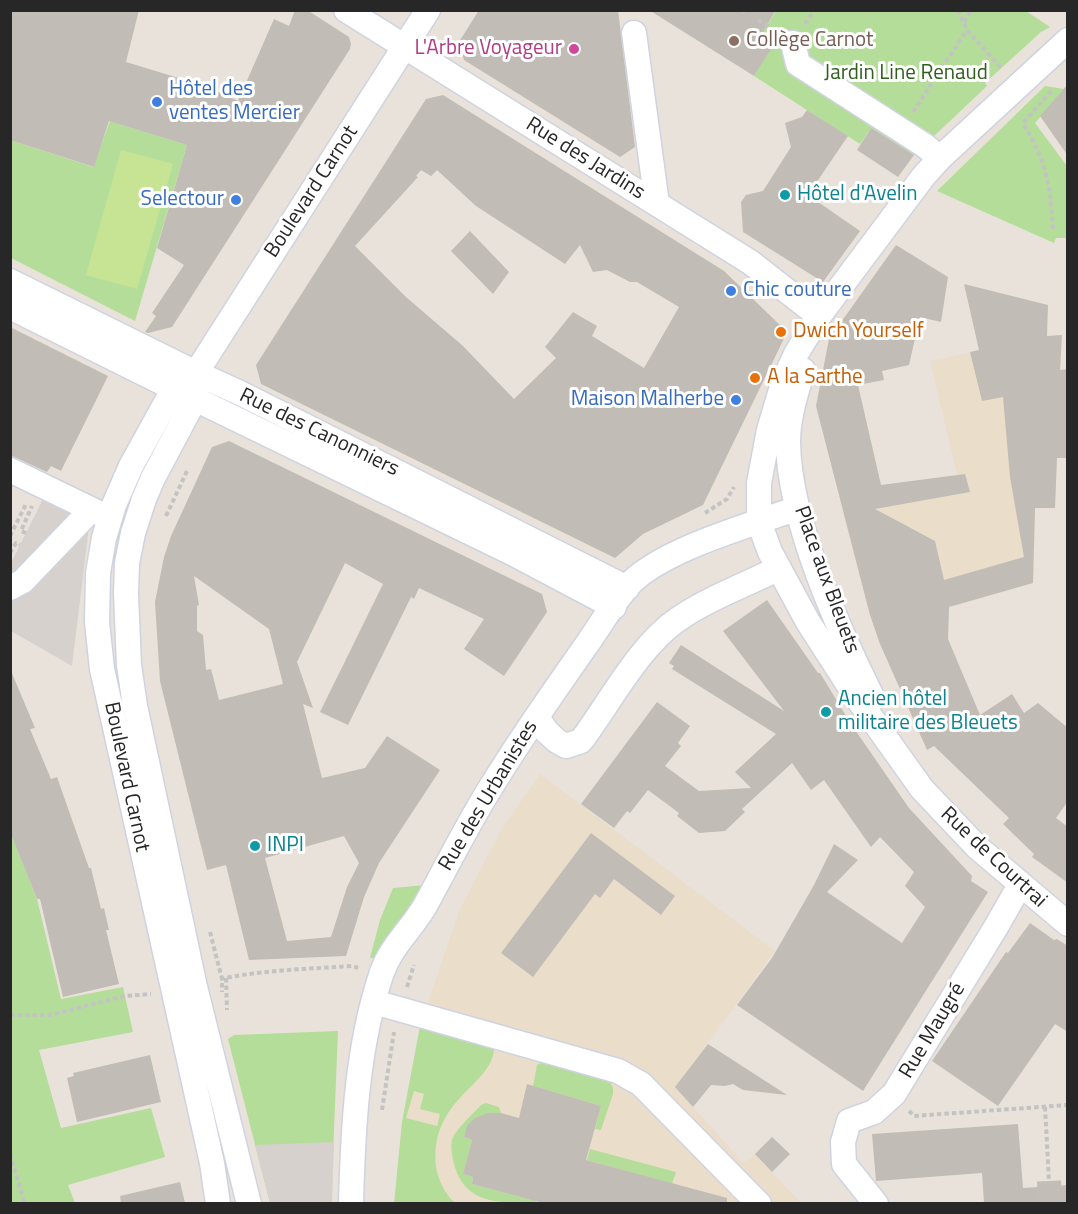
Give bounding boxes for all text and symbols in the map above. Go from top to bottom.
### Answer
place label: Collège Carnot [746,28,873,54]
marker: Collège Carnot [727,34,741,48]
place label: L'Arbre Voyageur [415,36,562,62]
marker: L'Arbre Voyageur [567,42,581,56]
park label: Jardin Line Renaud [824,61,988,87]
place label: Hôtel des ventes Mercier [169,77,300,127]
marker: Hôtel des ventes Mercier [150,95,164,109]
street label: Rue des Jardins [521,112,649,206]
street label: Boulevard Carnot [260,121,364,263]
place label: Hôtel d'Avelin [797,182,917,208]
place label: Selectour [141,187,224,213]
marker: Hôtel d'Avelin [778,188,792,202]
marker: Selectour [229,193,243,207]
place label: Chic couture [743,278,852,304]
marker: Chic couture [724,284,738,298]
place label: Dwich Yourself [793,319,924,345]
marker: Dwich Yourself [774,325,788,339]
place label: A la Sarthe [767,365,863,391]
marker: A la Sarthe [748,371,762,385]
street label: Rue des Canonniers [235,383,403,483]
place label: Maison Malherbe [571,387,724,413]
marker: Maison Malherbe [729,393,743,407]
street label: Place aux Bleuets [788,503,864,657]
place label: Ancien hôtel militaire des Bleuets [838,687,1018,737]
street label: Boulevard Carnot [98,700,154,854]
marker: Ancien hôtel militaire des Bleuets [819,705,833,719]
street label: Rue des Urbanistes [434,716,544,876]
street label: Rue de Courtrai [935,802,1051,914]
place label: INPI [267,833,304,859]
marker: INPI [248,839,262,853]
street label: Rue Maugré [895,979,971,1083]

